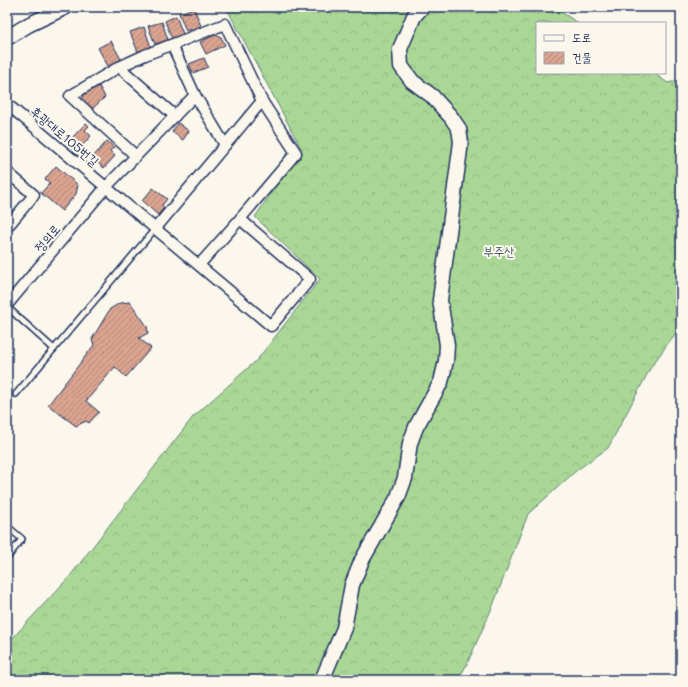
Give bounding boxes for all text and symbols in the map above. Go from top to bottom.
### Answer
legend [536,22,666,74]
text: 도로 [572,29,591,45]
text: 건물 [572,49,592,65]
street label: 후광대로105번길 [28,102,103,169]
street label: 정의로 [30,220,63,255]
park label: 부주산 [483,242,515,259]

